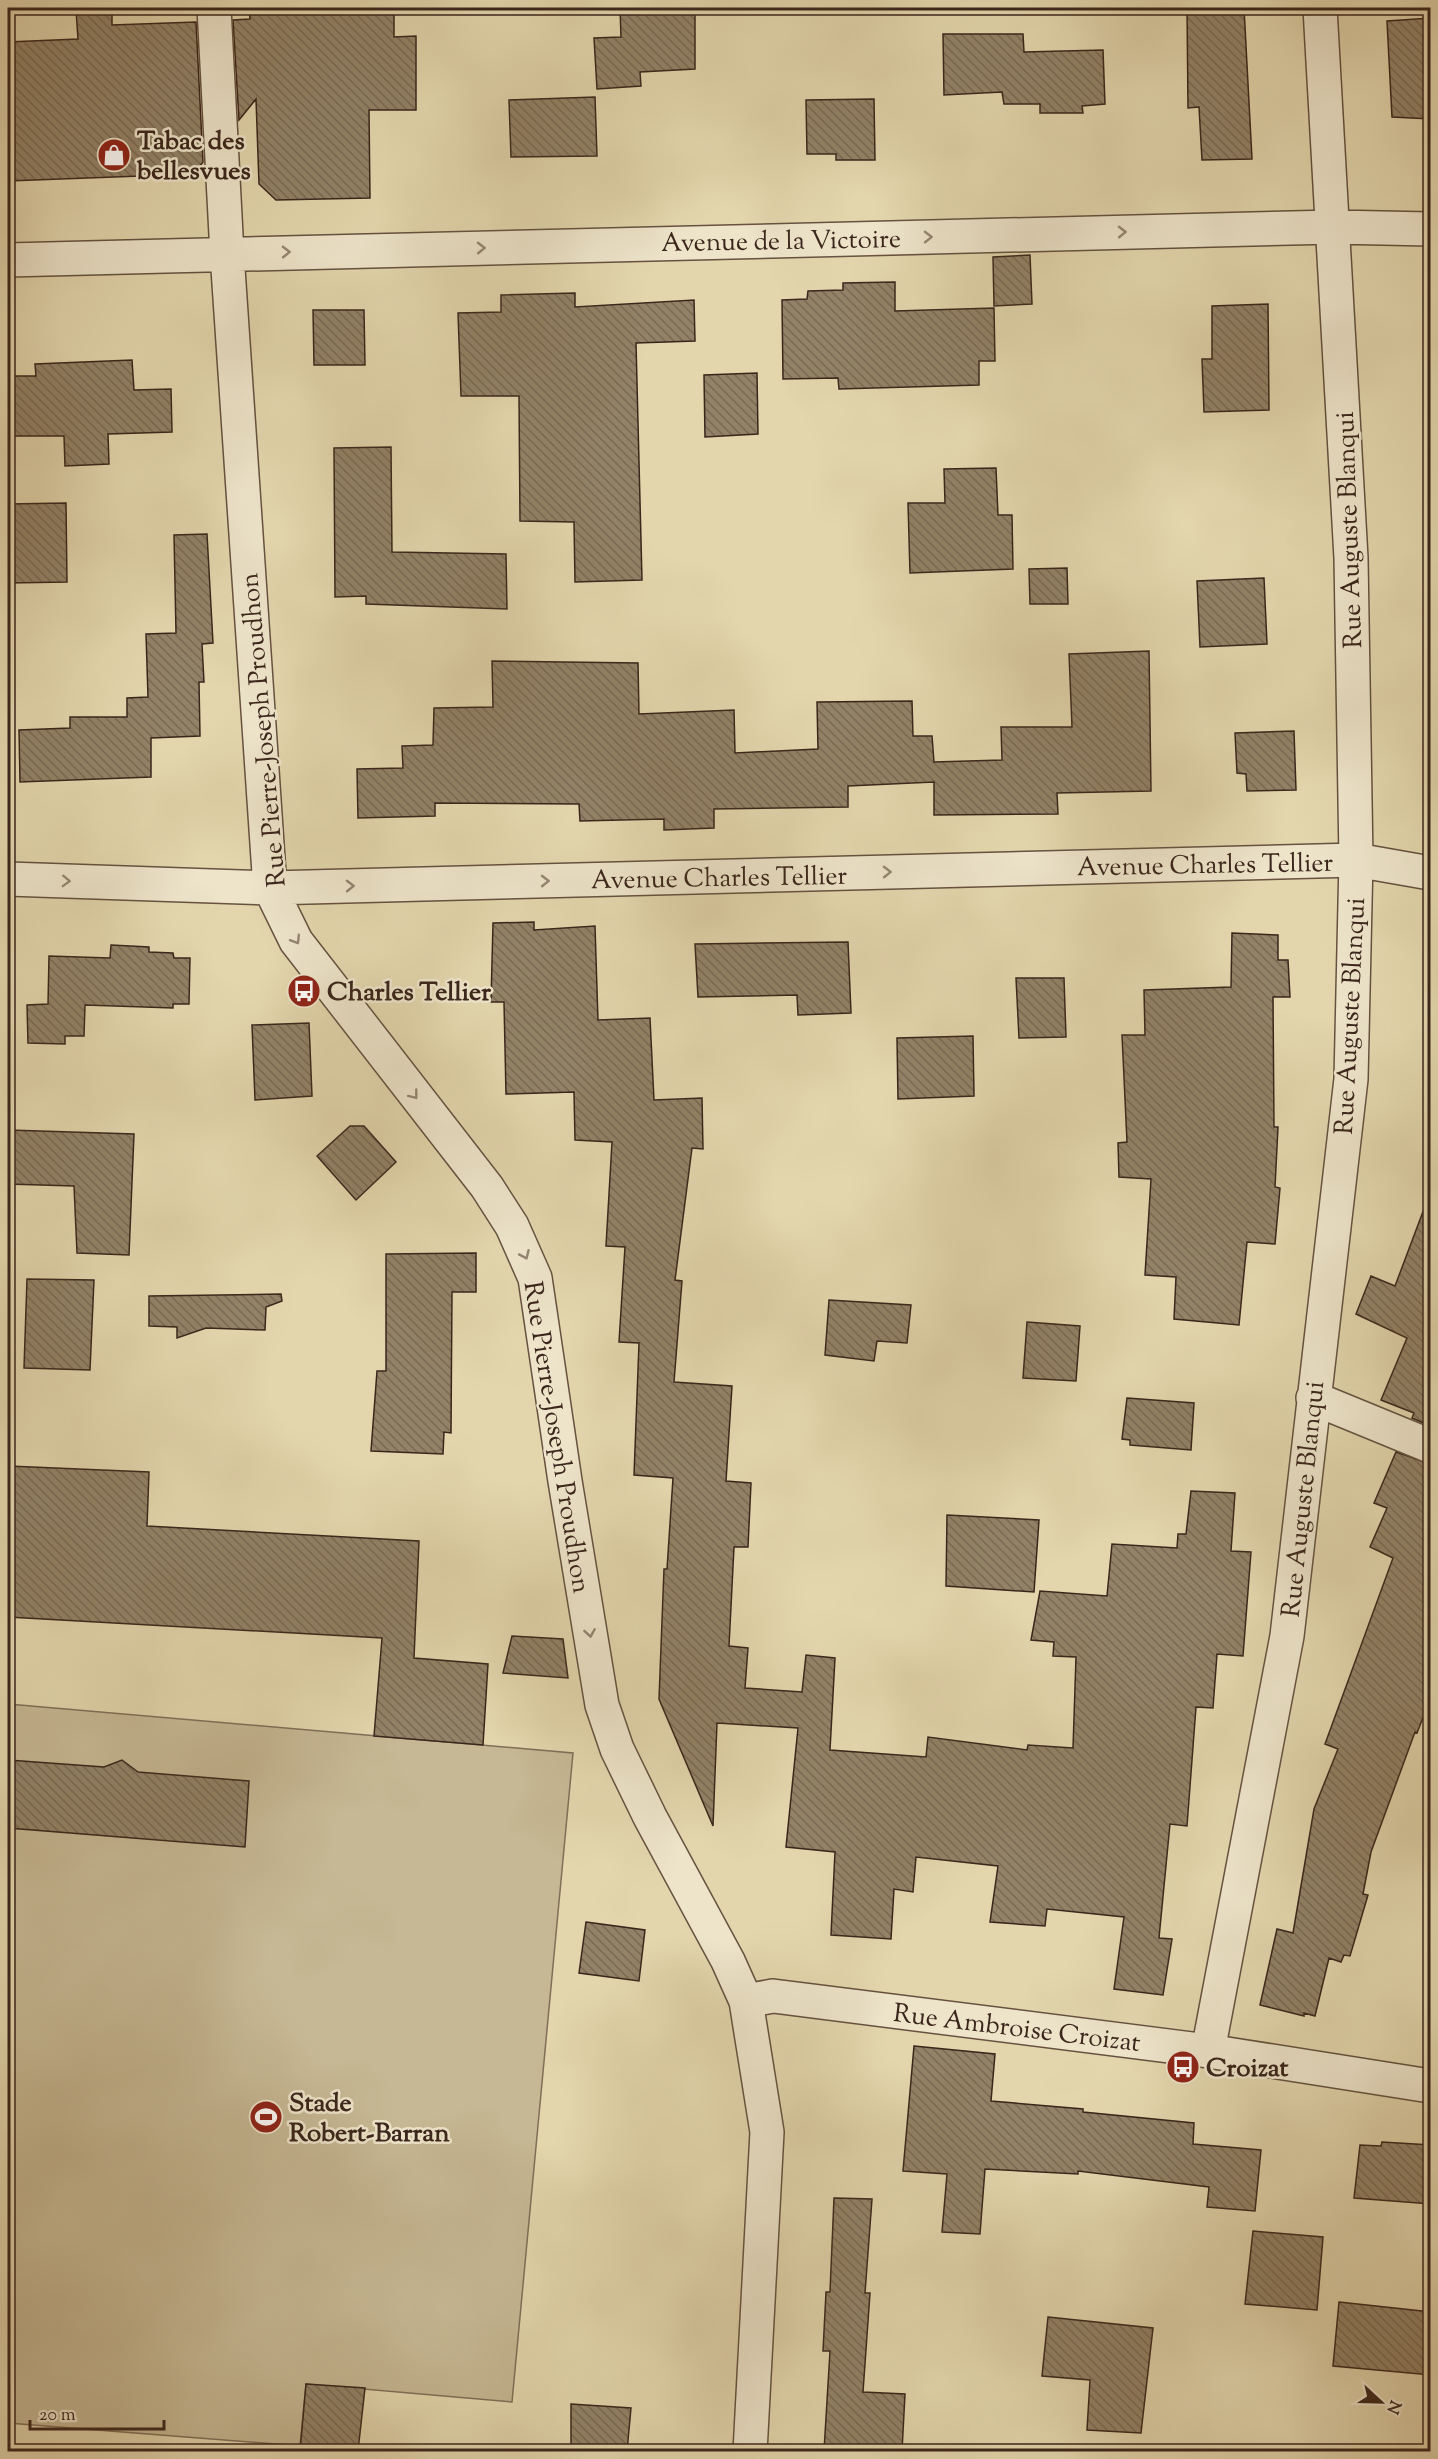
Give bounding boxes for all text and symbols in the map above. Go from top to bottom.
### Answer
place label: Tabac des bellesvues [136,124,251,191]
shop icon: Tabac des bellesvues [96,137,132,173]
street label: Avenue de la Victoire [661,222,901,263]
one-way arrow [1118,226,1127,238]
one-way arrow [923,230,932,243]
one-way arrow [476,241,485,254]
one-way arrow [281,246,290,259]
street label: Rue Auguste Blanqui [1328,411,1373,649]
street label: Rue Pierre-Joseph Proudhon [232,571,297,888]
street label: Avenue Charles Tellier [1077,846,1334,887]
street label: Avenue Charles Tellier [591,859,848,900]
one-way arrow [882,866,891,879]
one-way arrow [61,875,70,888]
one-way arrow [540,875,549,888]
one-way arrow [345,880,354,893]
street label: Rue Auguste Blanqui [1327,897,1376,1136]
one-way arrow [289,934,301,944]
bus stop icon: Charles Tellier [286,973,322,1009]
place label: Charles Tellier [327,975,491,1012]
one-way arrow [407,1088,418,1099]
one-way arrow [518,1249,530,1260]
street label: Rue Pierre-Joseph Proudhon [513,1279,598,1596]
street label: Rue Auguste Blanqui [1274,1379,1335,1619]
one-way arrow [583,1628,595,1637]
street label: Rue Ambroise Croizat [891,1996,1142,2063]
bus stop icon: Croizat [1165,2049,1201,2085]
place label: Croizat [1206,2051,1289,2088]
place label: Stade Robert-Barran [289,2086,450,2153]
sports icon: Stade Robert-Barran [248,2099,284,2135]
north arrow [1351,2372,1411,2432]
scale bar [30,2393,164,2431]
text: N [1379,2396,1406,2417]
text: 20 m [39,2403,76,2429]

